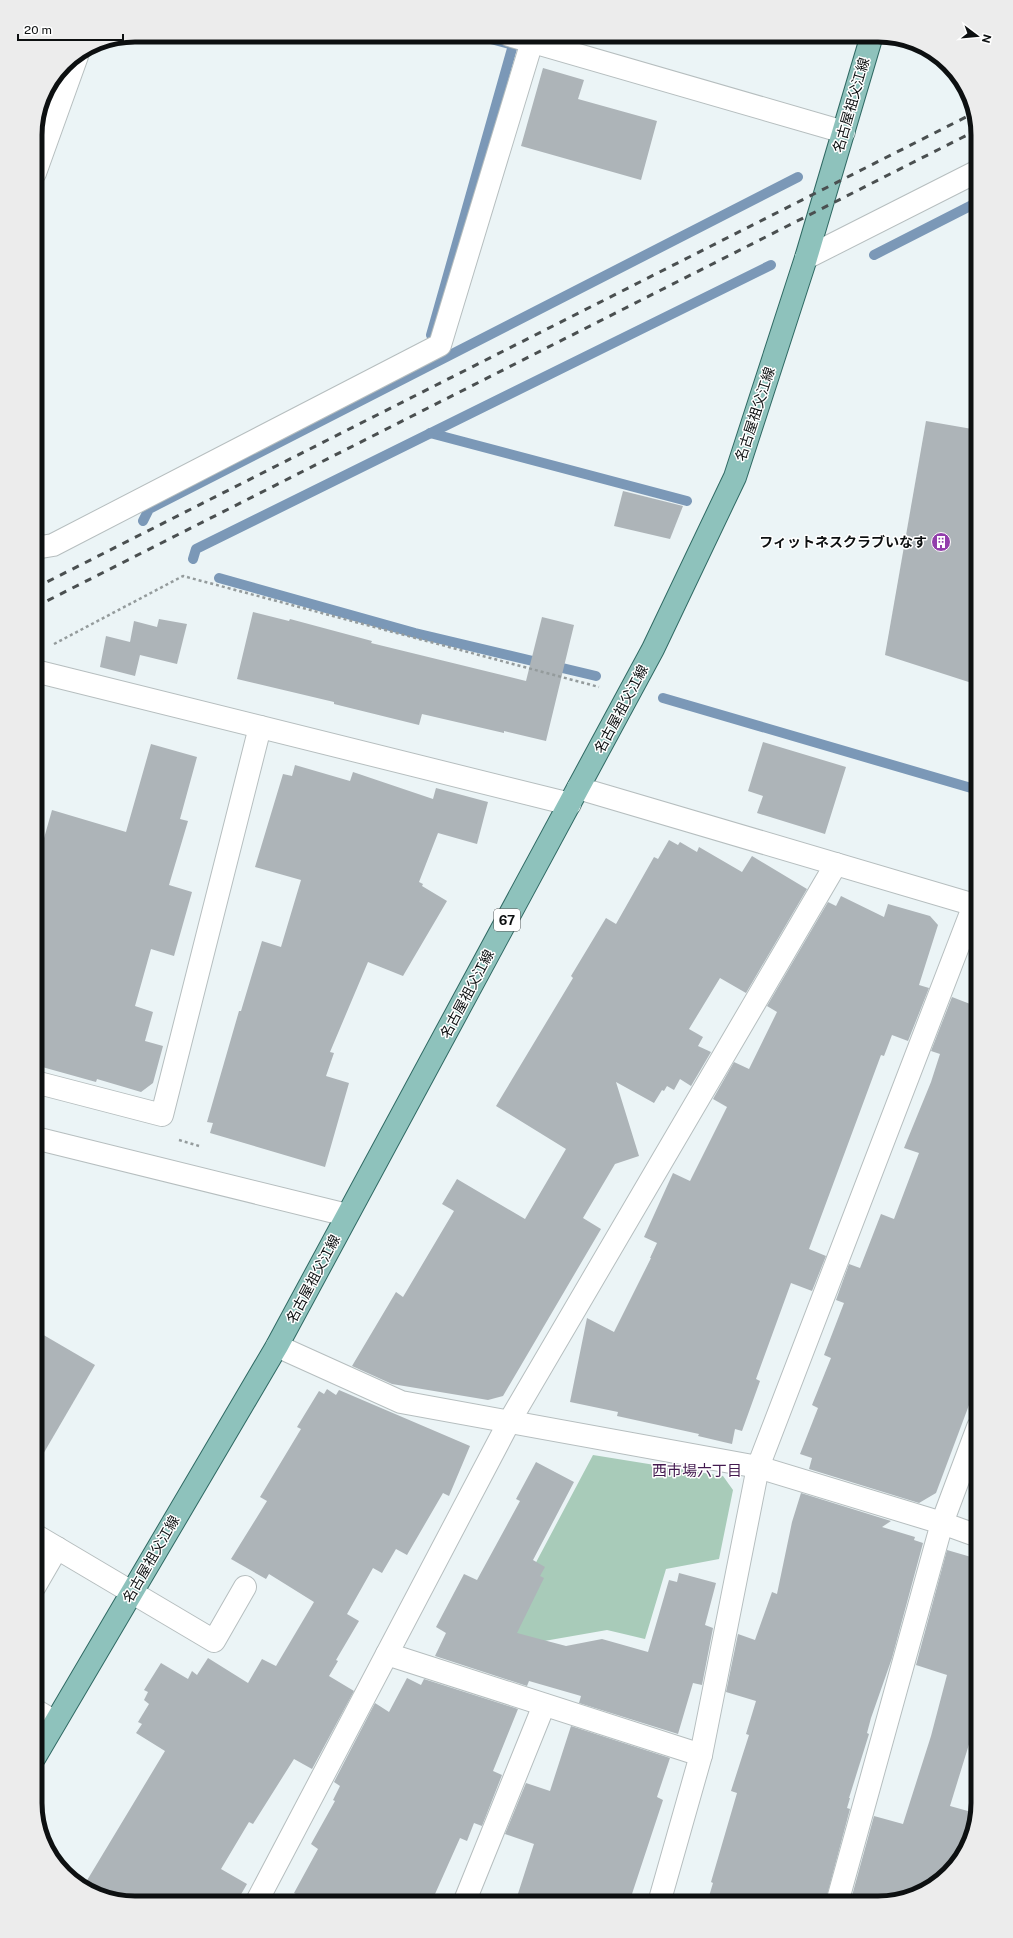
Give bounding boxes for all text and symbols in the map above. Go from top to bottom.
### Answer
scale bar [18,16,123,42]
north arrow [957,16,997,56]
text: 20 m [24,23,52,37]
text: N [980,33,994,45]
street label: 名古屋祖父江線 [830,56,872,154]
street label: 名古屋祖父江線 [732,365,778,463]
building icon: フィットネスクラブいなす [930,531,952,553]
place label: フィットネスクラブいなす [759,534,927,550]
street label: 名古屋祖父江線 [591,662,651,756]
road number: 67 [494,909,520,931]
street label: 名古屋祖父江線 [437,947,497,1041]
street label: 名古屋祖父江線 [283,1232,343,1326]
district label: 西市場六丁目 [652,1462,742,1479]
street label: 名古屋祖父江線 [120,1513,182,1605]

